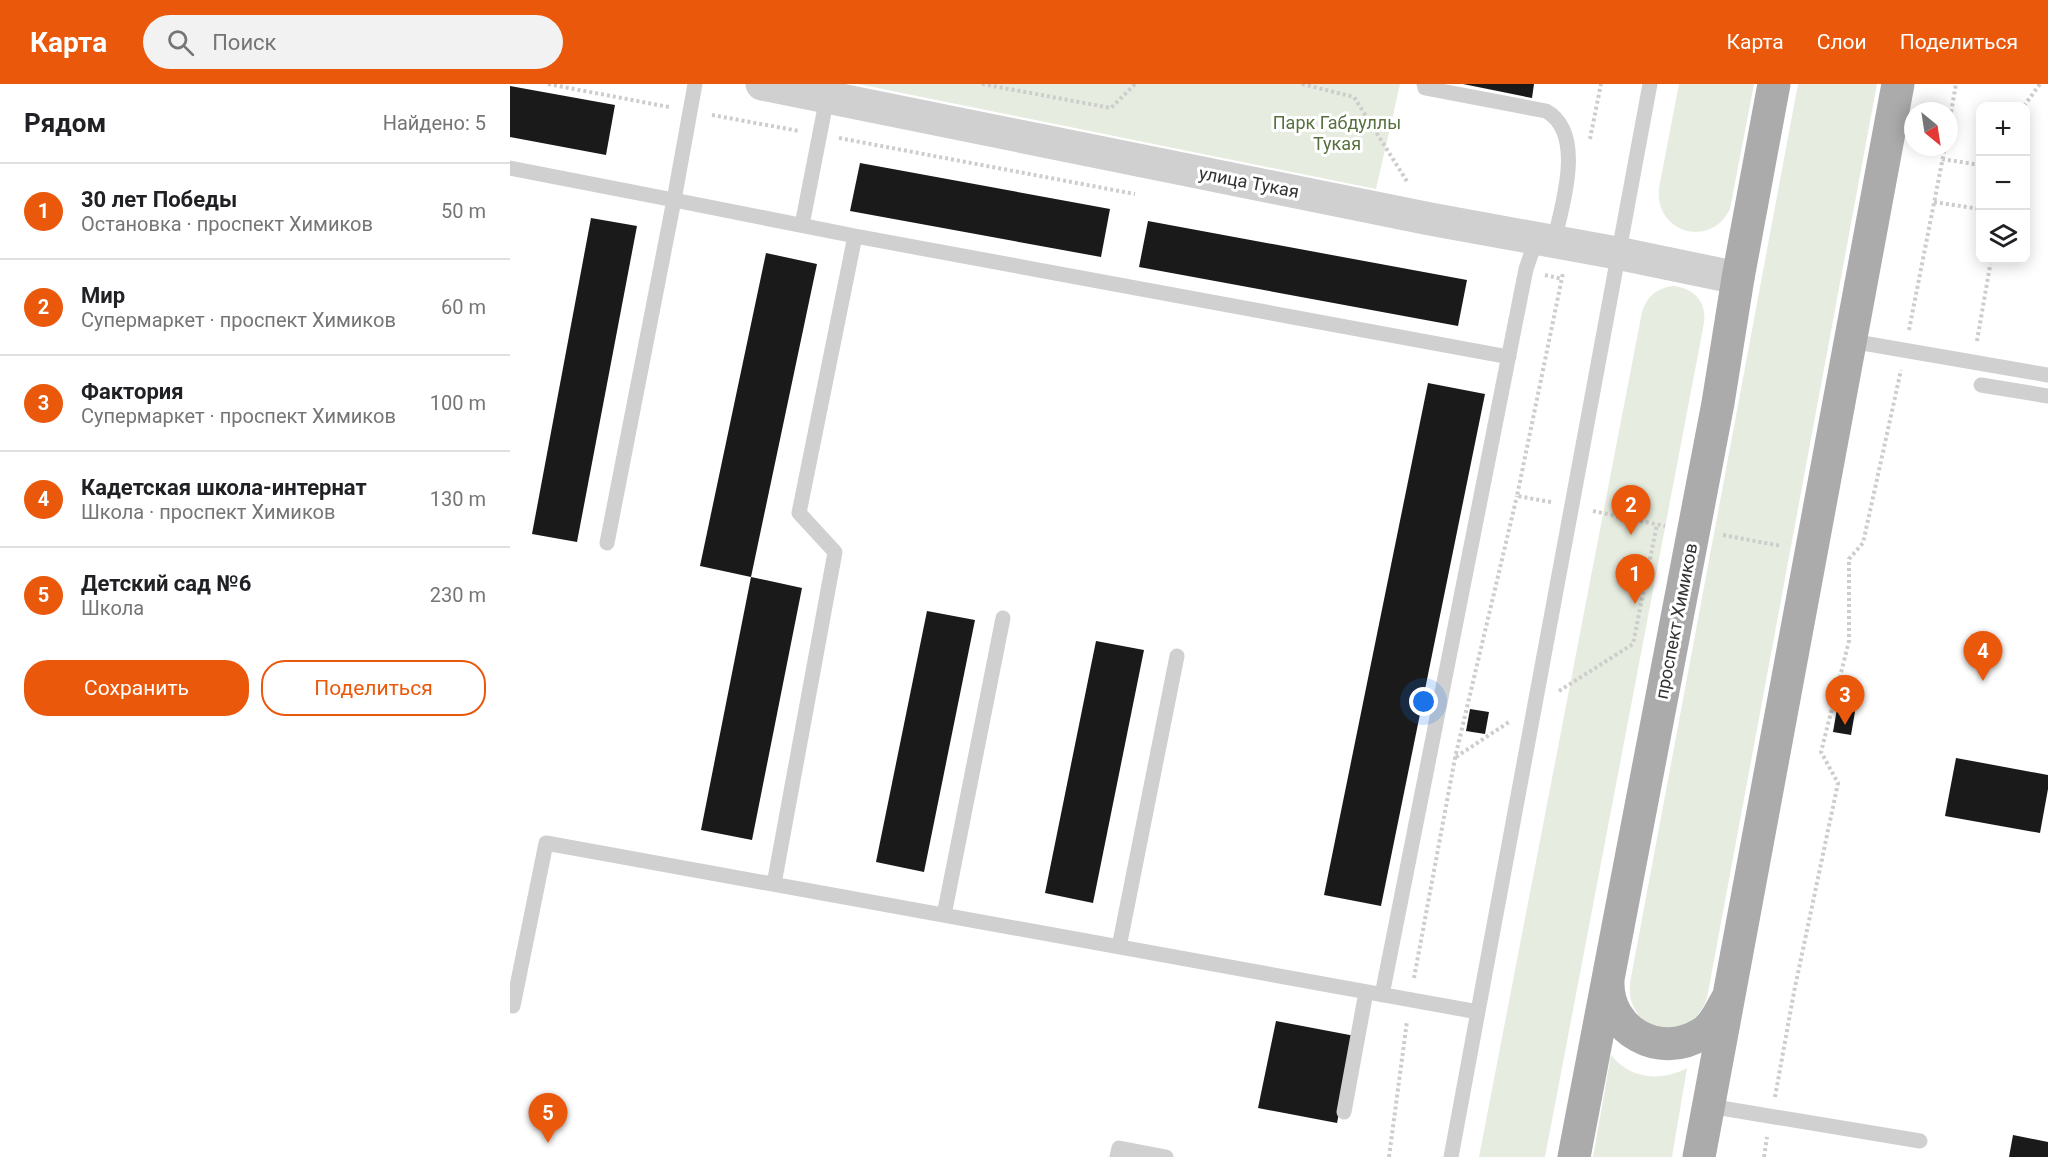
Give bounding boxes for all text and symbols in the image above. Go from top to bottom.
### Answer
search box [143,15,563,69]
text: Карта [30,26,107,59]
icon: search [164,26,197,59]
text: Поиск [212,30,277,55]
text: Карта [1727,30,1784,54]
text: Слои [1817,30,1867,54]
text: Поделиться [1900,30,2018,54]
north arrow [1904,102,1958,156]
map controls [1976,102,2030,264]
button: + [1976,102,2030,156]
text: Рядом [24,108,106,138]
text: Найдено: 5 [383,111,486,135]
park label: Парк Габдуллы Тукая [1273,112,1401,154]
button: − [1976,156,2030,210]
street label: улица Тукая [1197,162,1301,202]
text: 30 лет Победы [81,187,237,212]
text: 1 [38,199,49,223]
text: 50 m [441,199,486,223]
button: layers [1976,210,2030,264]
text: Остановка · проспект Химиков [81,212,373,236]
text: Мир [81,283,125,308]
text: 2 [38,295,49,319]
text: 60 m [441,295,486,319]
text: Супермаркет · проспект Химиков [81,308,396,332]
text: Фактория [81,379,184,404]
text: 3 [38,391,49,415]
text: 100 m [430,391,486,415]
text: Супермаркет · проспект Химиков [81,404,396,428]
text: Кадетская школа-интернат [81,475,367,500]
pin: 2 [1612,486,1650,535]
text: 4 [38,487,49,511]
text: 130 m [430,487,486,511]
text: Школа · проспект Химиков [81,500,335,524]
street label: проспект Химиков [1651,541,1701,701]
pin: 1 [1616,554,1654,604]
text: Детский сад №6 [81,571,251,596]
text: 5 [38,583,49,607]
text: 230 m [430,583,486,607]
text: Школа [81,596,144,620]
pin: 4 [1964,632,2002,681]
button: Сохранить [24,660,249,716]
button: Поделиться [261,660,486,716]
pin: 3 [1826,676,1864,725]
your location [1409,687,1438,716]
pin: 5 [528,1094,567,1143]

